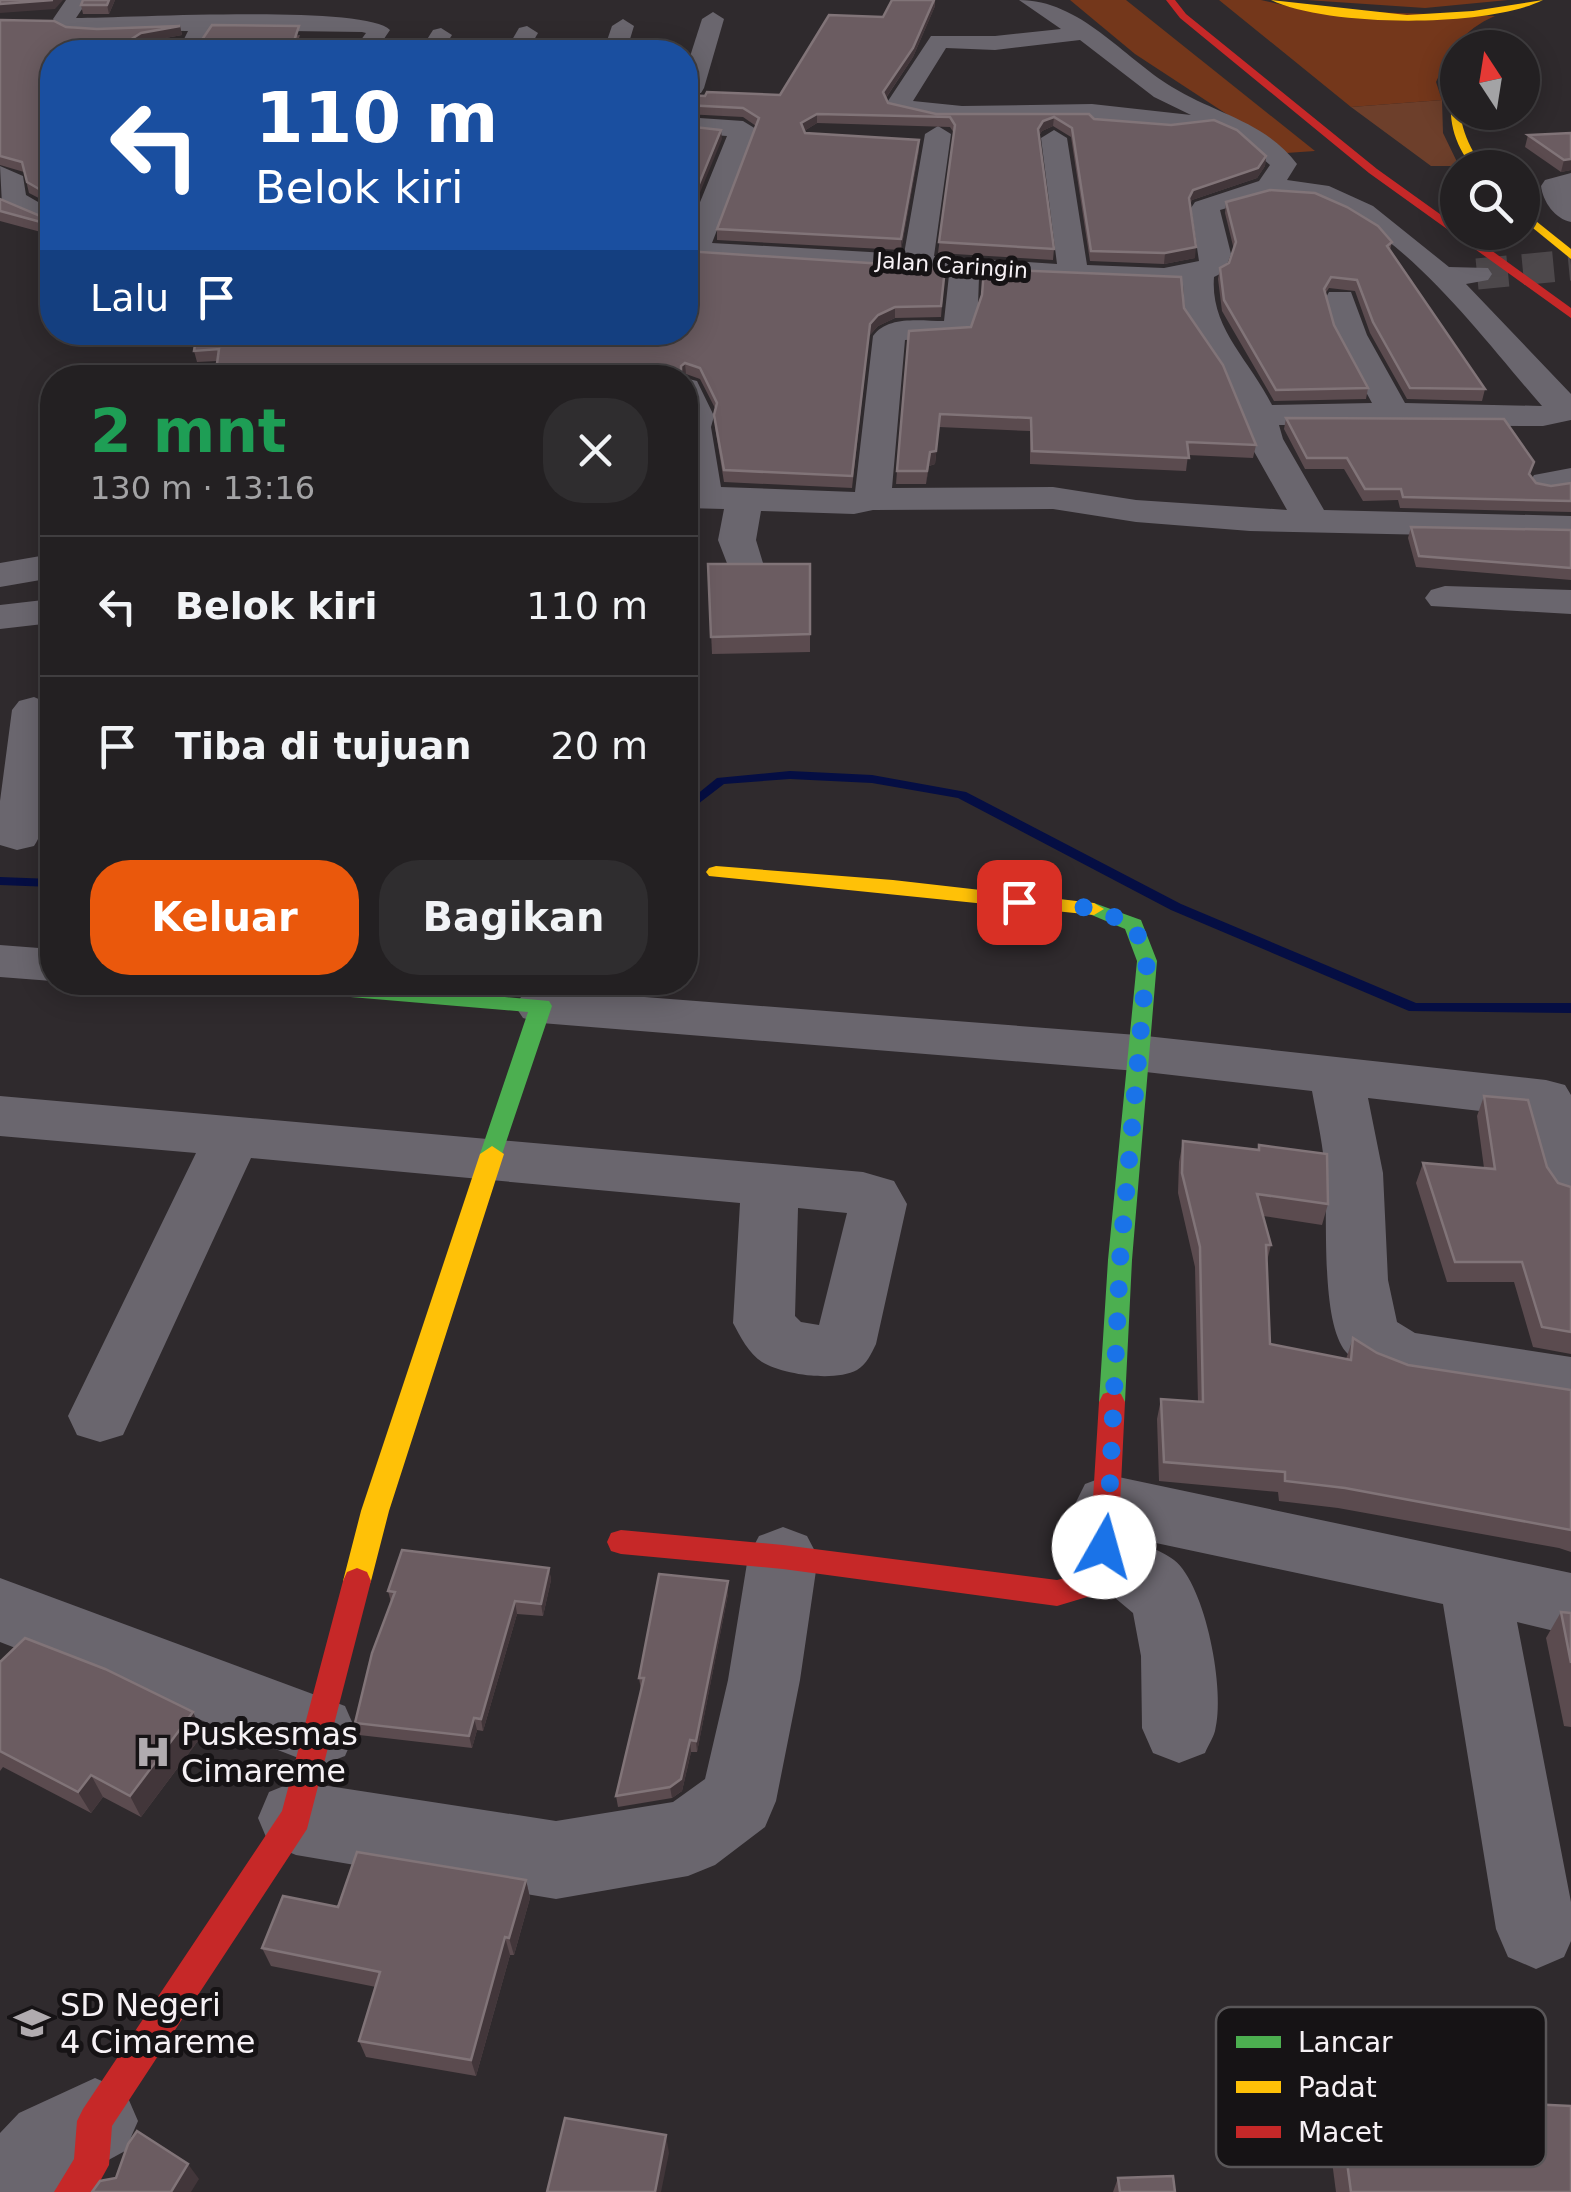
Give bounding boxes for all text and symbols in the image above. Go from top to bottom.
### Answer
north arrow [1440,30,1540,130]
map controls [1440,30,1540,250]
text: 110 m [255,77,498,159]
icon: left [90,80,220,210]
button: search [1440,150,1540,250]
text: Belok kiri [255,161,464,214]
street label: Jalan Caringin [873,248,1029,283]
icon: arrive [189,270,244,325]
text: Lalu [90,276,169,320]
text: 2 mnt [90,396,287,466]
button: close [543,398,648,503]
text: 130 m · 13:16 [90,469,315,507]
icon: left [90,579,145,634]
text: Belok kiri [175,584,377,628]
text: 110 m [526,584,648,628]
icon: arrive [90,719,145,774]
text: Tiba di tujuan [175,724,471,768]
text: 20 m [551,724,648,768]
button: Keluar [90,860,359,975]
button: Bagikan [379,860,648,975]
pin [977,860,1062,945]
icon: arrive [992,875,1047,930]
position arrow [1052,1495,1156,1599]
place label: Puskesmas Cimareme [181,1715,358,1790]
hospital icon: Puskesmas Cimareme [134,1733,172,1771]
place label: SD Negeri 4 Cimareme [60,1986,256,2061]
school or university icon: SD Negeri 4 Cimareme [13,2004,51,2042]
legend [1216,2007,1546,2167]
text: Lancar [1298,2026,1393,2059]
text: Padat [1298,2071,1377,2104]
text: Macet [1298,2116,1383,2149]

